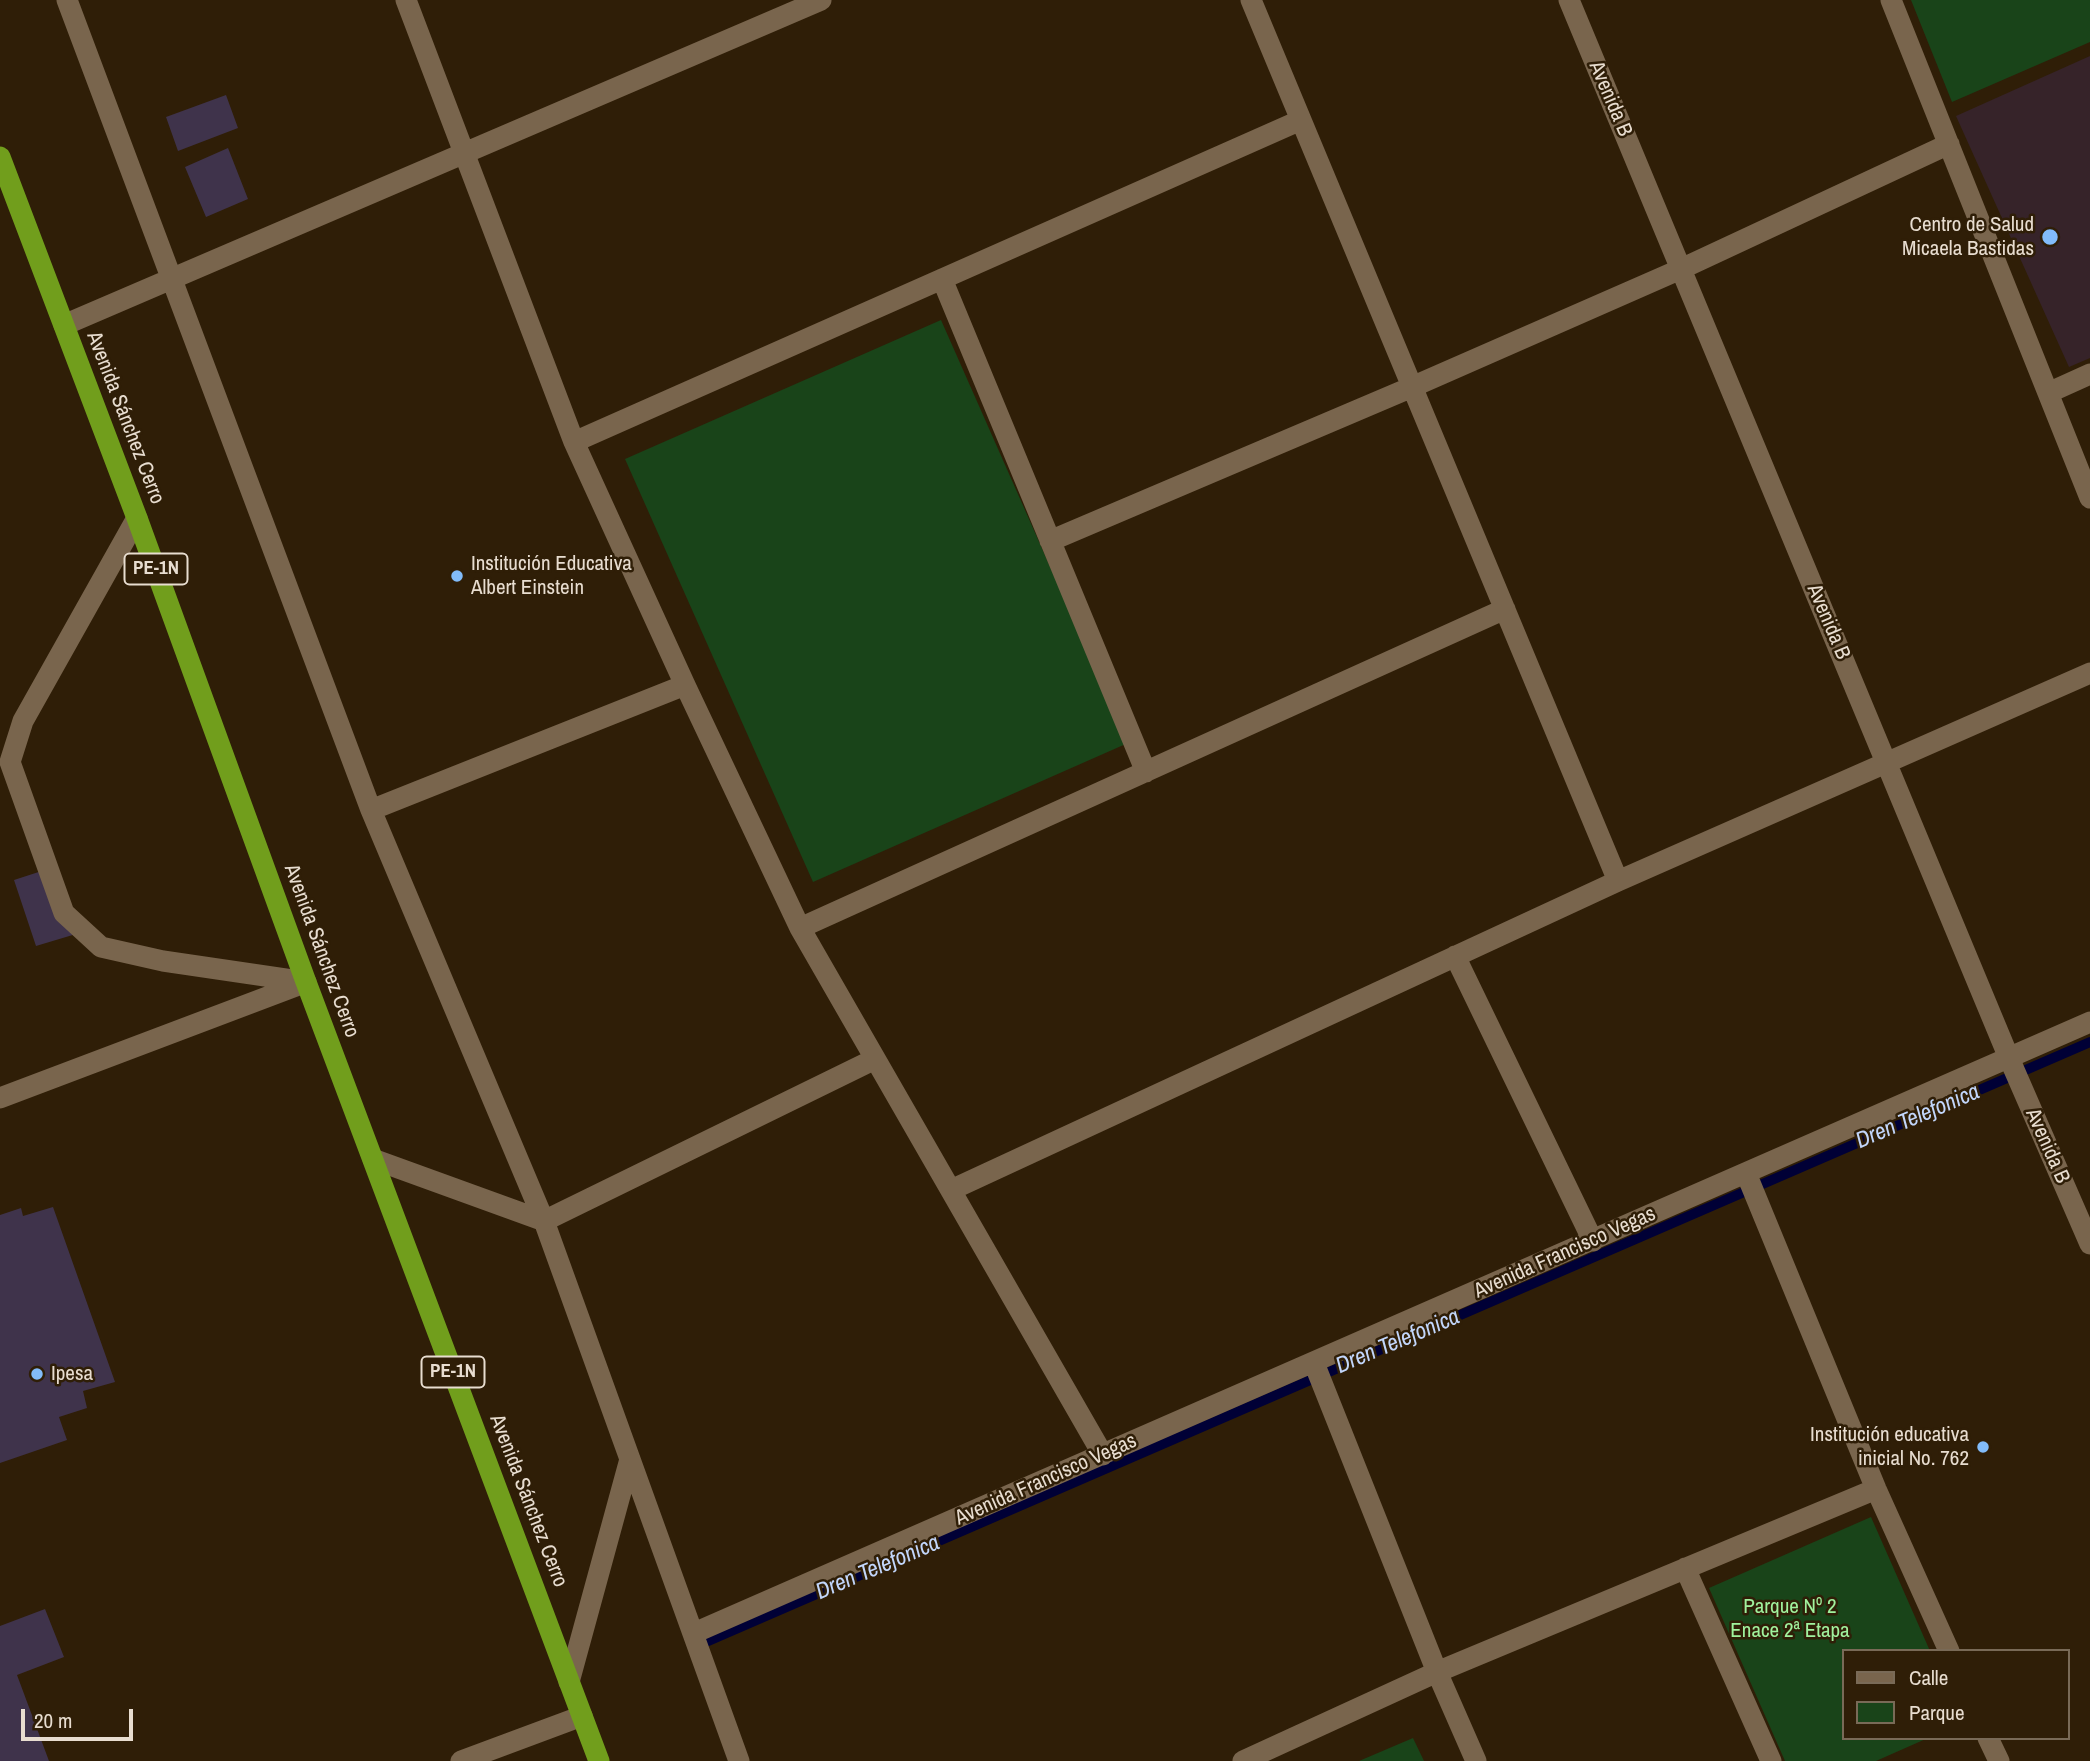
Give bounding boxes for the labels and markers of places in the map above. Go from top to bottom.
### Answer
place label: Centro de Salud Micaela Bastidas [1902,212,2034,262]
marker: Centro de Salud Micaela Bastidas [2040,227,2060,247]
place label: Institución Educativa Albert Einstein [471,551,632,601]
marker: Institución Educativa Albert Einstein [449,568,465,584]
place label: Ipesa [51,1361,93,1387]
marker: Ipesa [29,1366,45,1382]
place label: Institución educativa inicial No. 762 [1810,1422,1969,1472]
marker: Institución educativa inicial No. 762 [1975,1439,1991,1455]

